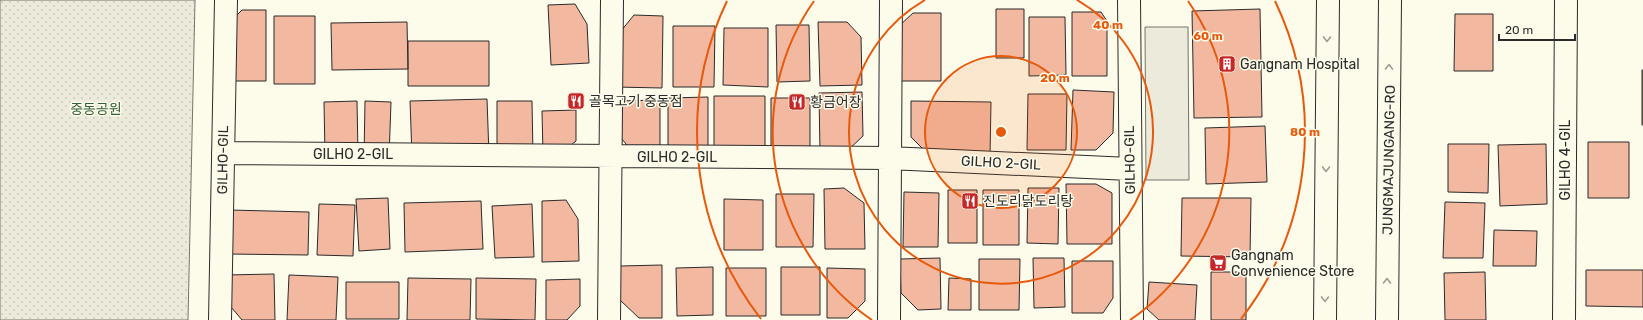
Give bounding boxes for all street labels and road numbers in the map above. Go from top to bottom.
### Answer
street label: JUNGMAJUNGANG-RO [1379,85,1399,235]
street label: GILHO 4-GIL [1557,119,1574,200]
street label: GILHO-GIL [214,125,232,195]
street label: GILHO-GIL [1121,125,1139,195]
street label: GILHO 2-GIL [313,146,393,163]
street label: GILHO 2-GIL [637,149,717,166]
street label: GILHO 2-GIL [961,152,1042,174]

